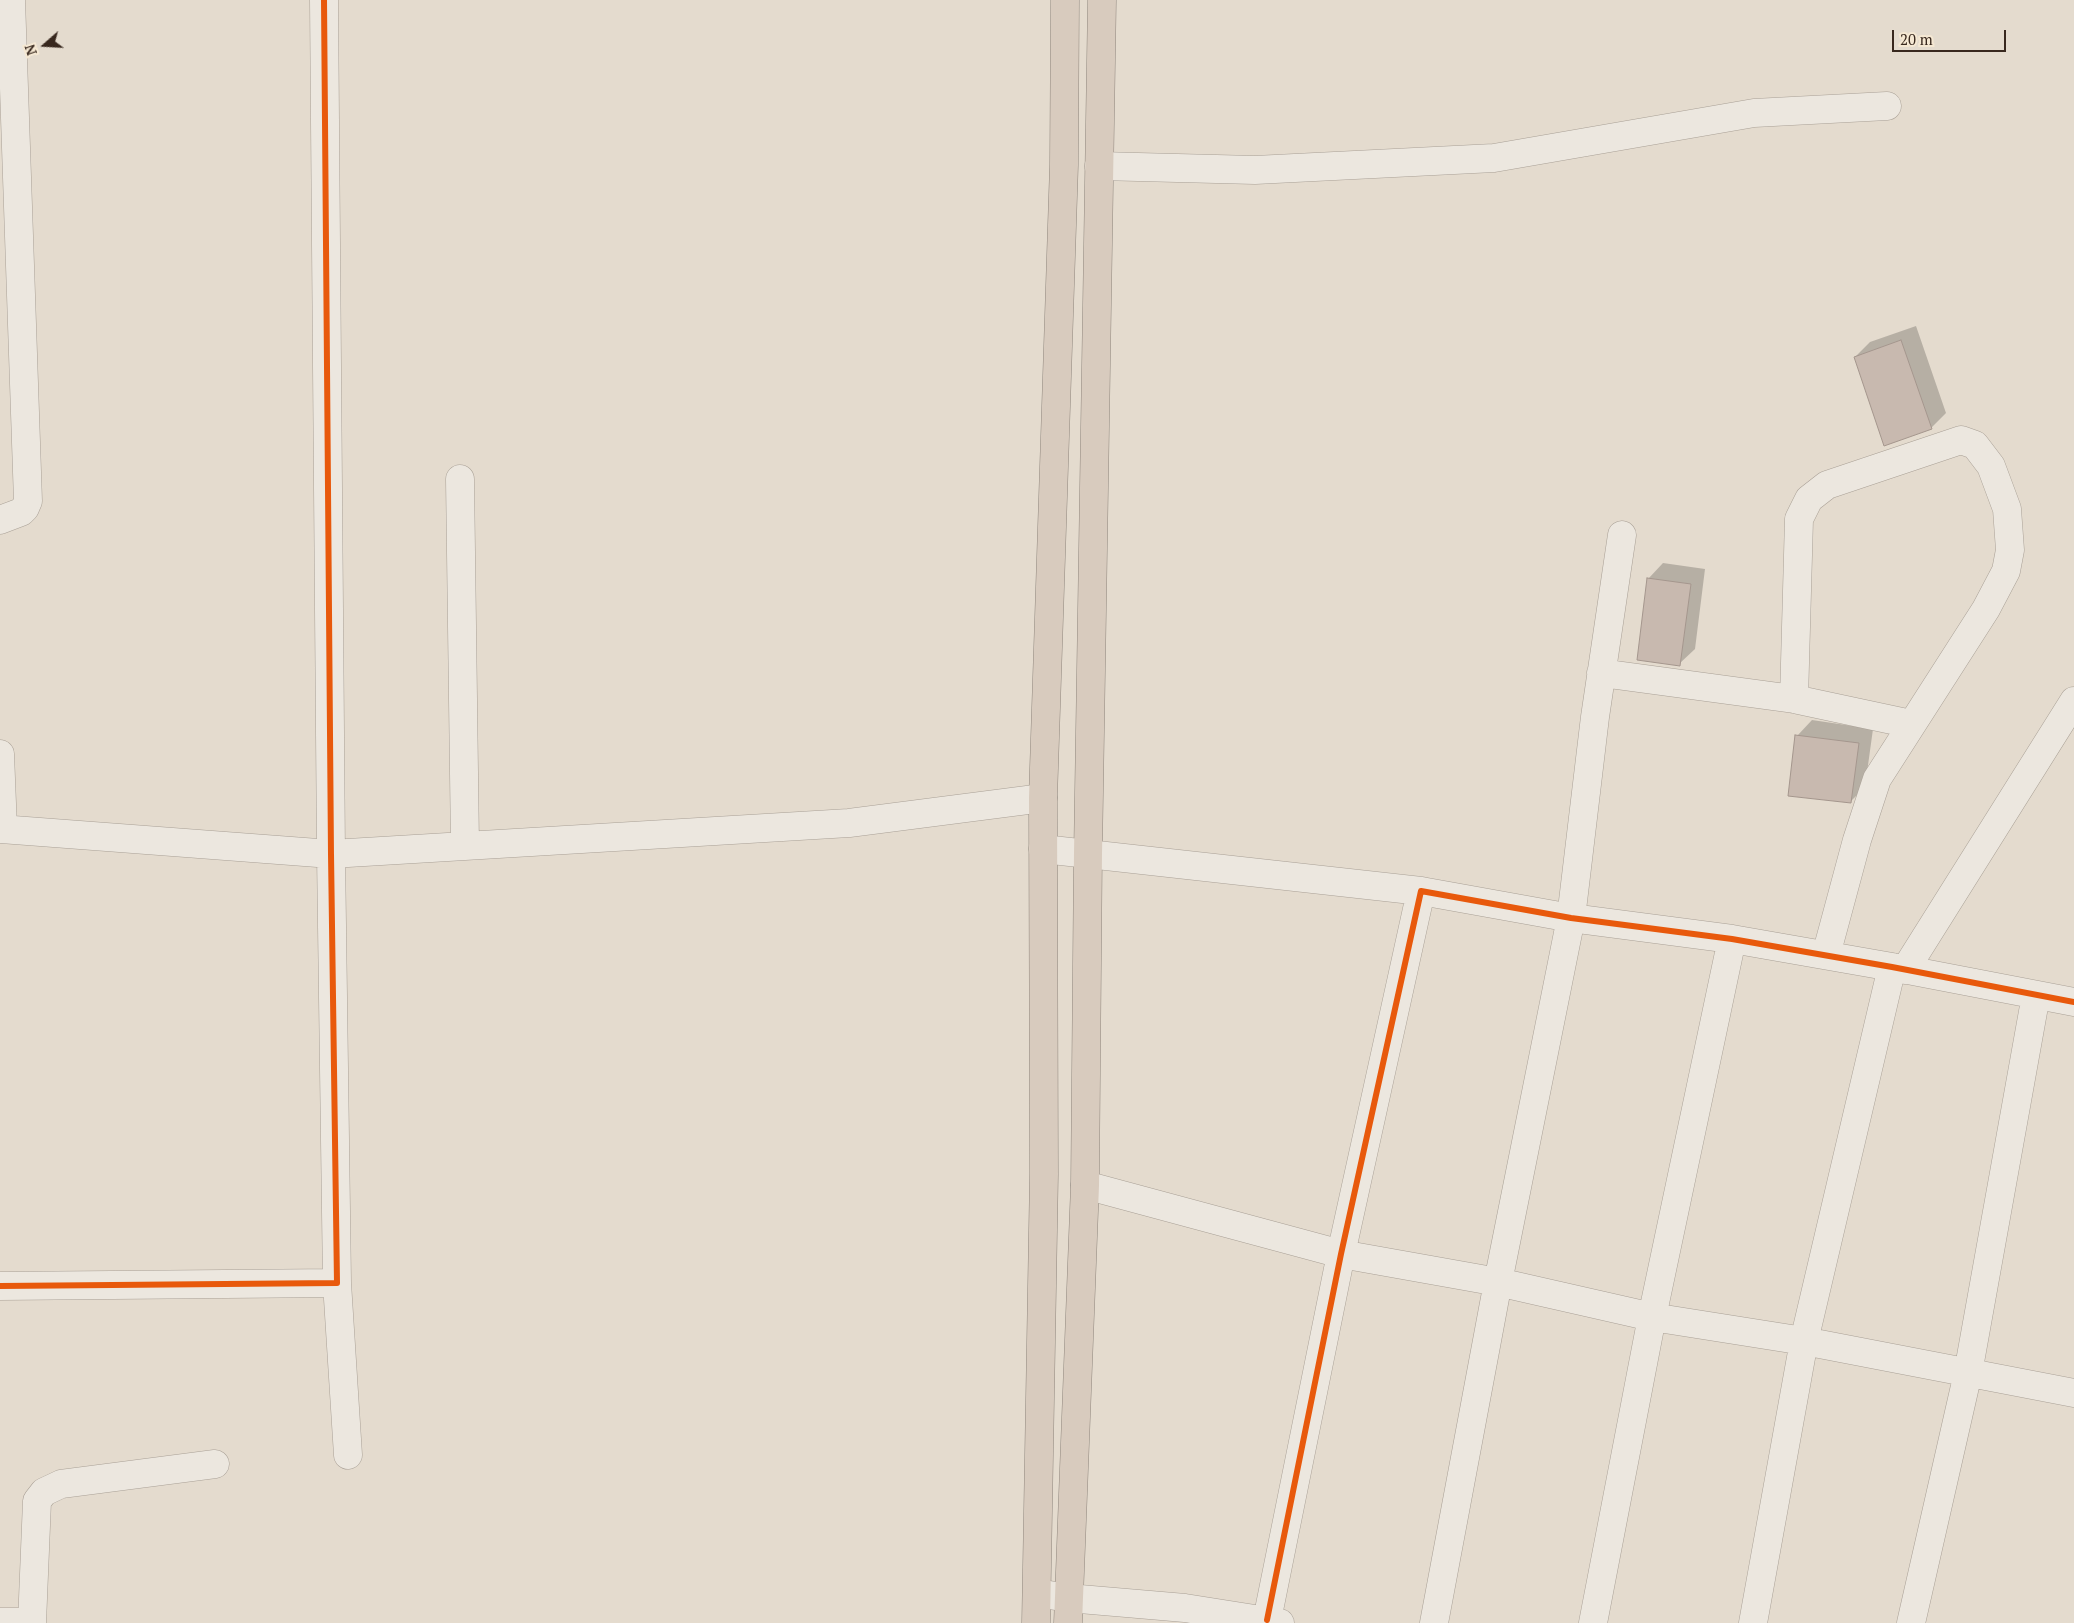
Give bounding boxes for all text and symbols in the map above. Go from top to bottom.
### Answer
north arrow [20,20,70,70]
scale bar [1894,20,2008,52]
text: 20 m [1900,29,1933,49]
text: N [20,42,41,58]

